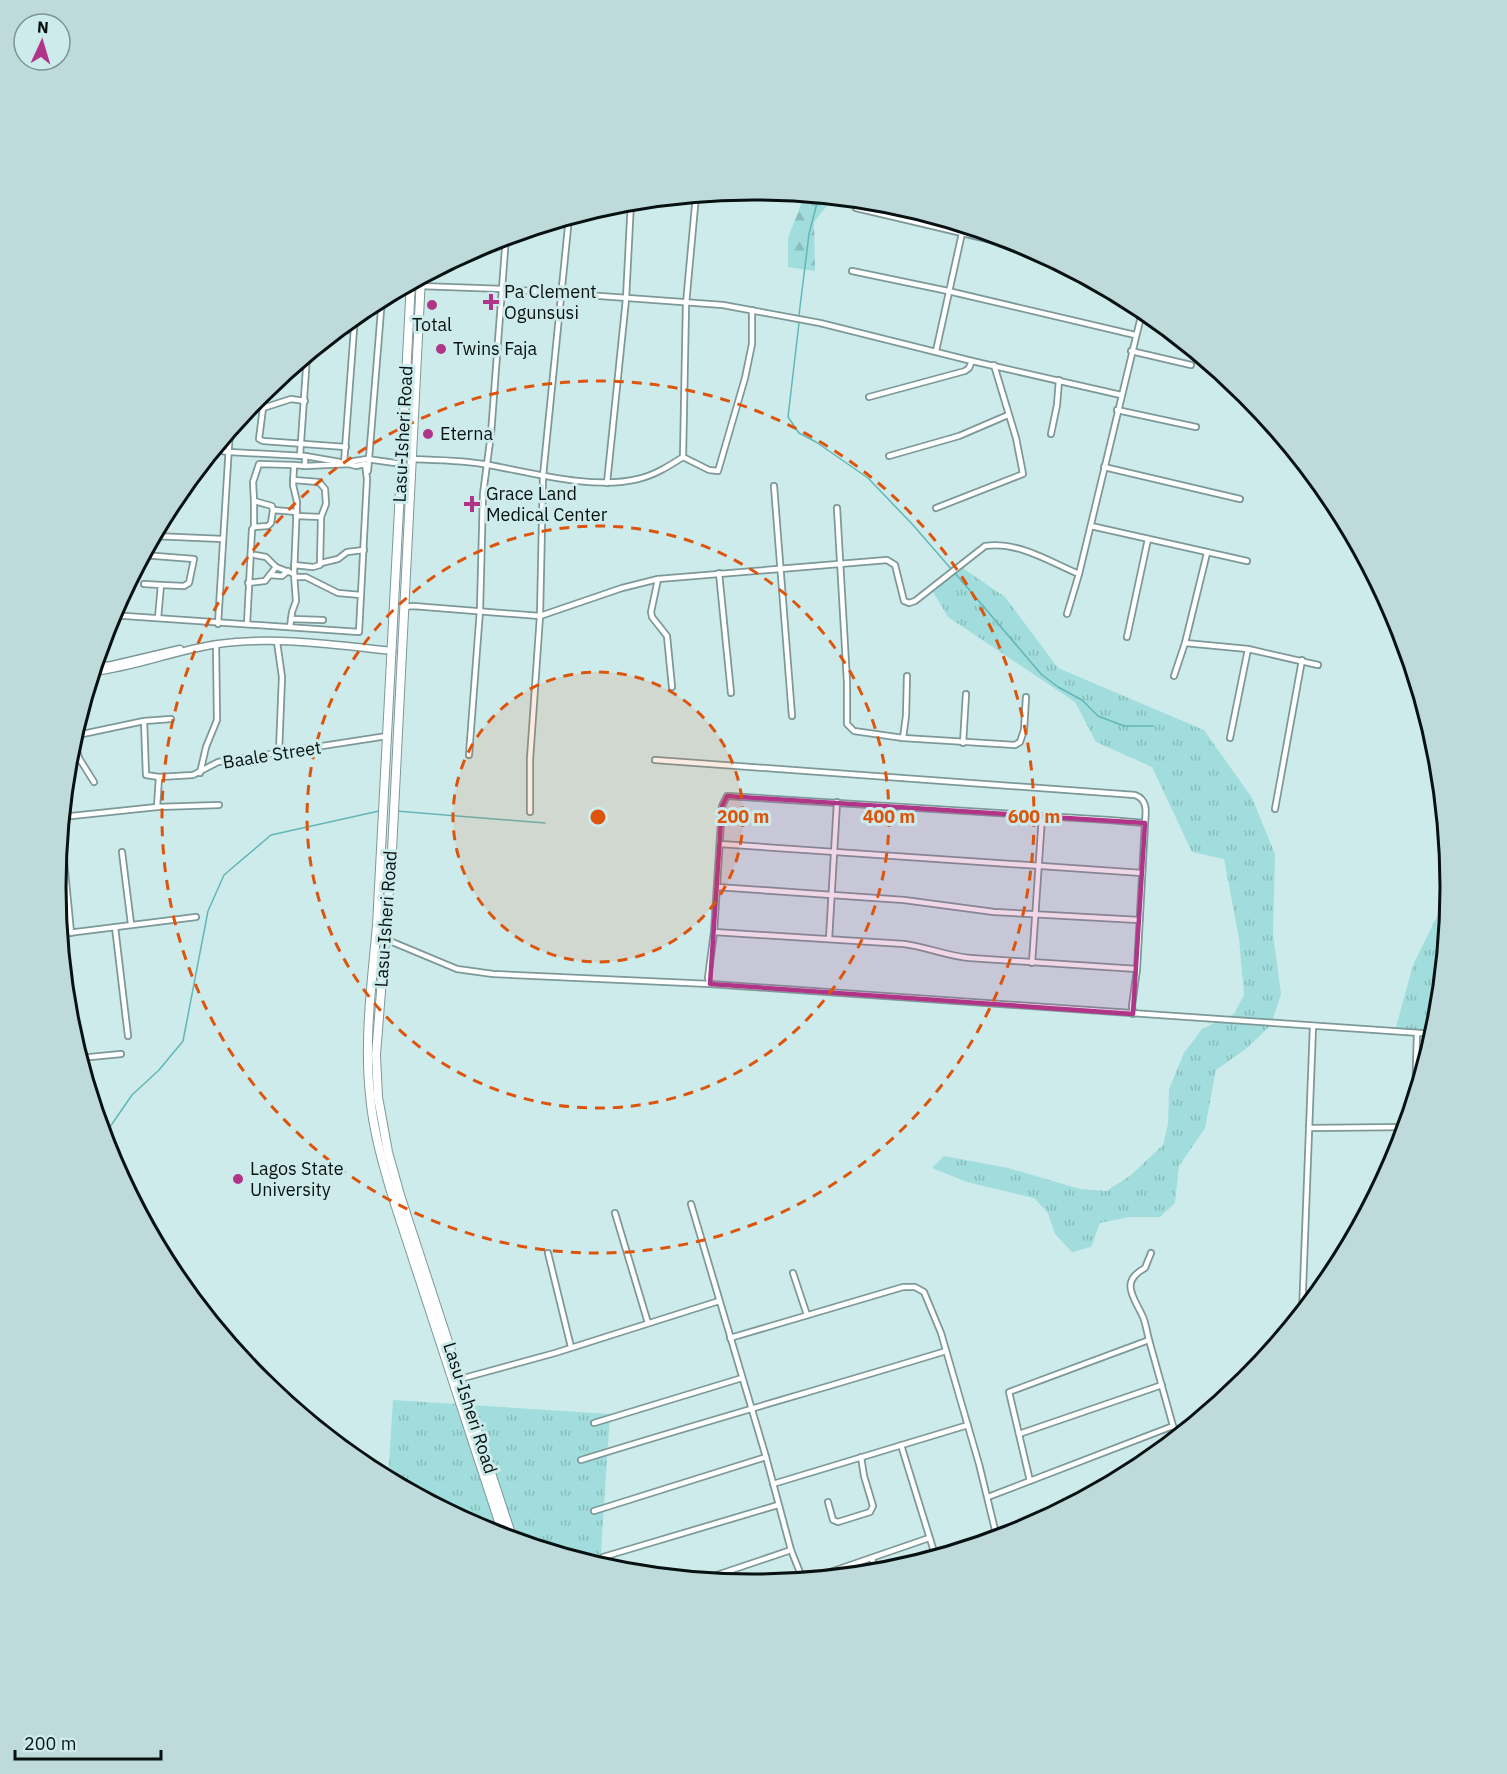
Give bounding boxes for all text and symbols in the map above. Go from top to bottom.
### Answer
north arrow [12,12,72,72]
text: N [37,17,50,37]
place label: Pa Clement Ogunsusi [504,280,597,324]
marker: Pa Clement Ogunsusi [482,293,500,311]
marker: Total [425,298,439,312]
place label: Total [412,313,452,336]
place label: Twins Faja [453,337,538,360]
marker: Twins Faja [434,342,448,356]
street label: Lasu-Isheri Road [387,365,418,503]
place label: Eterna [440,422,493,445]
marker: Eterna [421,427,435,441]
place label: Grace Land Medical Center [486,482,608,526]
marker: Grace Land Medical Center [463,495,481,513]
street label: Baale Street [221,735,323,774]
text: 200 m [717,805,769,828]
text: 400 m [863,805,915,828]
text: 600 m [1008,805,1060,828]
centre of rings [588,807,608,827]
street label: Lasu-Isheri Road [369,850,402,988]
place label: Lagos State University [250,1157,344,1201]
marker: Lagos State University [231,1172,245,1186]
street label: Lasu-Isheri Road [438,1339,503,1477]
scale bar [15,1723,160,1761]
text: 200 m [24,1732,76,1755]

